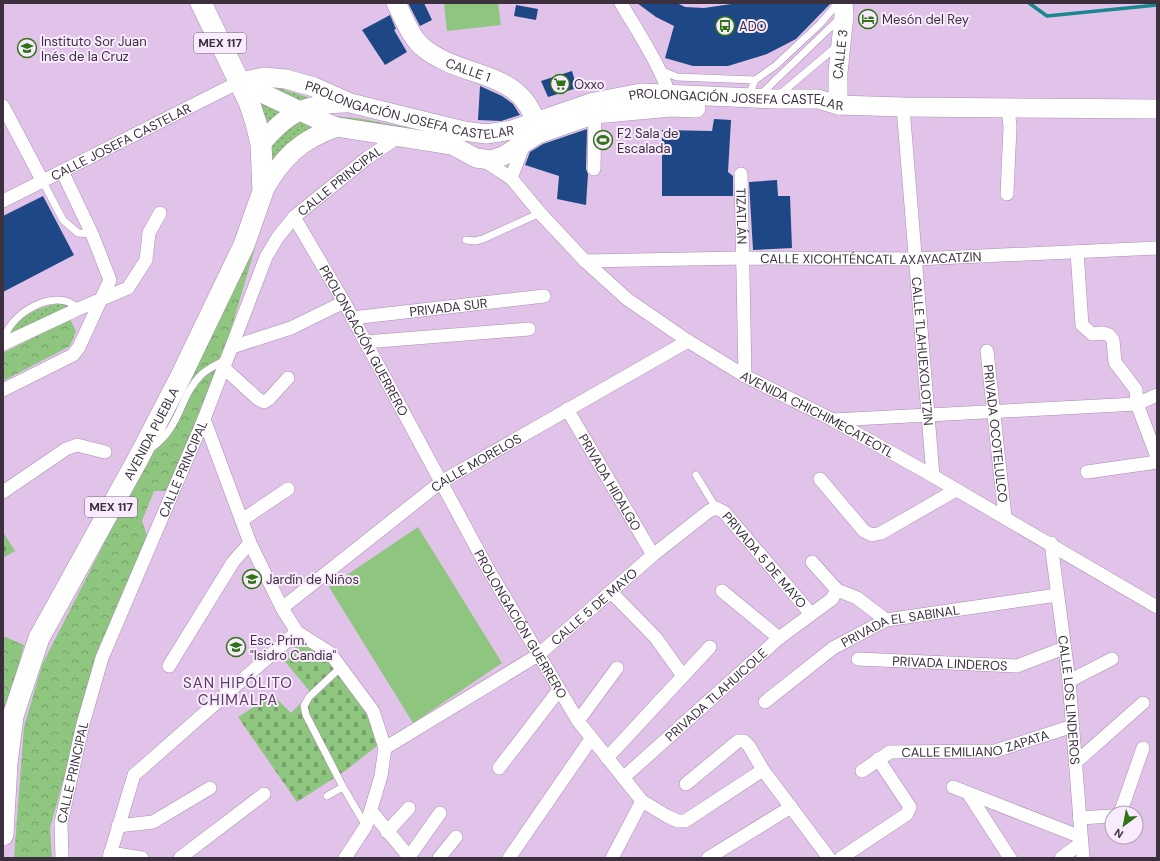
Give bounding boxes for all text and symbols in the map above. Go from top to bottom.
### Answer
hotel icon: Mesón del Rey [857,8,879,30]
place label: Mesón del Rey [882,11,969,28]
bus stop icon: ADO [714,15,736,37]
place label: ADO [739,18,767,35]
street label: CALLE 3 [830,28,851,79]
place label: Instituto Sor Juan Inés de la Cruz [41,33,147,65]
road number: MEX 117 [194,33,246,53]
school or university icon: Instituto Sor Juan Inés de la Cruz [16,37,38,59]
street label: CALLE 1 [443,54,493,85]
supermarket icon: Oxxo [549,73,571,95]
street label: PROLONGACIÓN JOSEFA CASTELAR [303,76,515,143]
place label: Oxxo [574,76,605,93]
street label: PROLONGACIÓN JOSEFA CASTELAR [627,84,844,114]
street label: CALLE JOSEFA CASTELAR [48,99,194,184]
place label: F2 Sala de Escalada [617,125,678,157]
sports icon: F2 Sala de Escalada [592,129,614,151]
street label: CALLE PRINCIPAL [294,142,386,219]
street label: TIZATLÁN [733,187,752,245]
street label: CALLE XICOHTÉNCATL AXAYACATZIN [760,248,982,268]
street label: PROLONGACIÓN GUERRERO [316,262,412,419]
street label: CALLE TLAHUEXOLOTZIN [908,276,937,426]
street label: PRIVADA SUR [408,294,489,320]
street label: PRIVADA OCOTELULCO [980,364,1012,503]
street label: AVENIDA CHICHIMECATEOTL [737,367,898,461]
street label: AVENIDA PUEBLA [120,384,183,483]
street label: CALLE PRINCIPAL [155,417,211,520]
street label: CALLE MORELOS [427,429,524,495]
street label: PRIVADA HIDALGO [575,431,645,534]
road number: MEX 117 [85,497,137,517]
street label: PRIVADA 5 DE MAYO [719,508,811,612]
street label: PROLONGACIÓN GUERRERO [471,547,571,701]
street label: CALLE 5 DE MAYO [547,564,641,649]
school or university icon: Jardín de Niños [241,568,263,590]
place label: Jardín de Niños [266,571,359,588]
street label: PRIVADA EL SABINAL [838,601,961,651]
place label: Esc. Prim. "Isidro Candia" [250,632,337,664]
street label: CALLE LOS LINDEROS [1055,634,1084,765]
school or university icon: Esc. Prim. "Isidro Candia" [225,636,247,658]
street label: PRIVADA TLAHUICOLE [661,644,771,745]
street label: PRIVADA LINDEROS [892,652,1008,674]
district label: SAN HIPÓLITO CHIMALPA [183,673,293,710]
street label: CALLE PRINCIPAL [53,720,92,825]
street label: CALLE EMILIANO ZAPATA [901,726,1051,760]
north arrow [1104,805,1144,845]
text: N [1112,825,1126,842]

